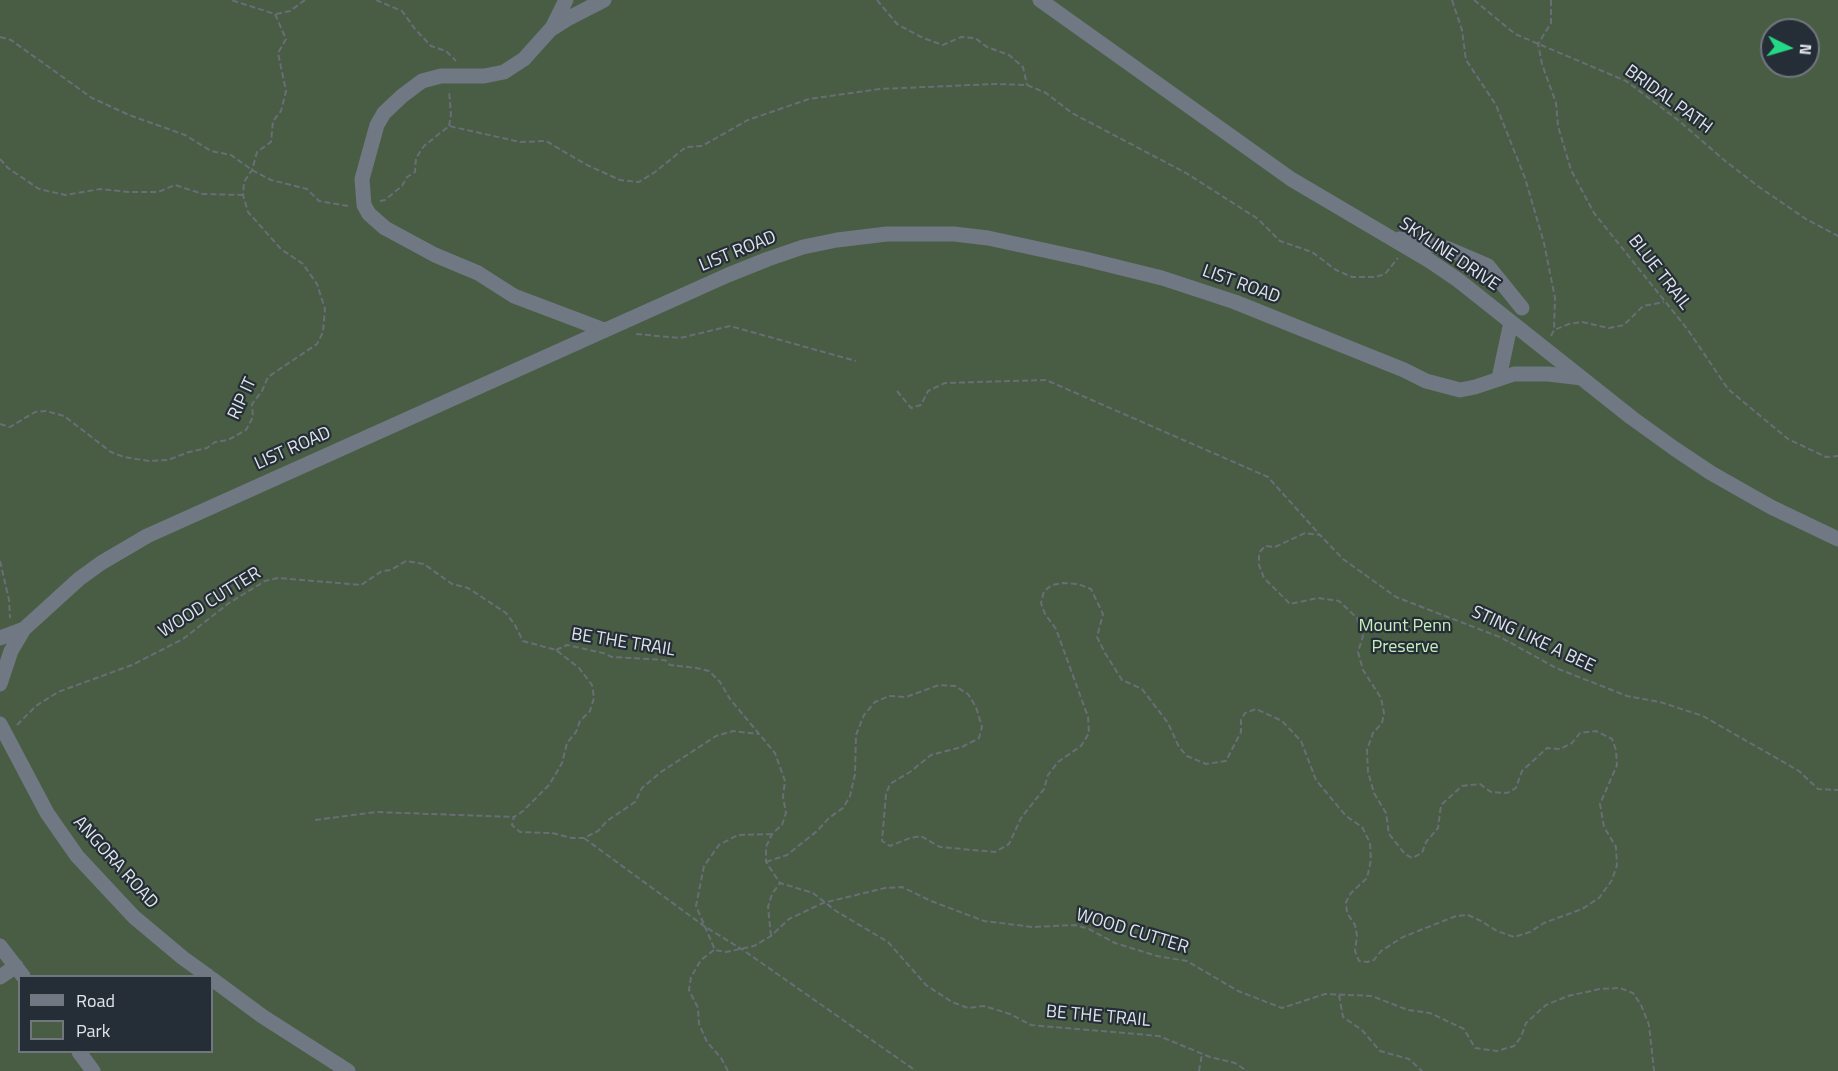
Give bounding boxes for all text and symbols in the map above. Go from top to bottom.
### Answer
north arrow [1760,18,1820,78]
text: N [1794,43,1818,56]
street label: BRIDAL PATH [1620,61,1716,139]
street label: SKYLINE DRIVE [1395,214,1503,296]
street label: LIST ROAD [696,227,780,277]
street label: BLUE TRAIL [1623,231,1695,315]
street label: LIST ROAD [1199,261,1283,309]
street label: RIP IT [224,374,262,424]
street label: LIST ROAD [251,423,335,475]
street label: WOOD CUTTER [155,563,265,643]
street label: STING LIKE A BEE [1468,602,1598,678]
park label: Mount Penn Preserve [1358,616,1452,658]
street label: BE THE TRAIL [570,624,676,662]
street label: ANGORA ROAD [68,812,162,914]
street label: WOOD CUTTER [1073,905,1191,959]
legend [18,975,213,1053]
text: Road [76,987,115,1014]
street label: BE THE TRAIL [1045,1002,1151,1032]
text: Park [76,1017,110,1044]

